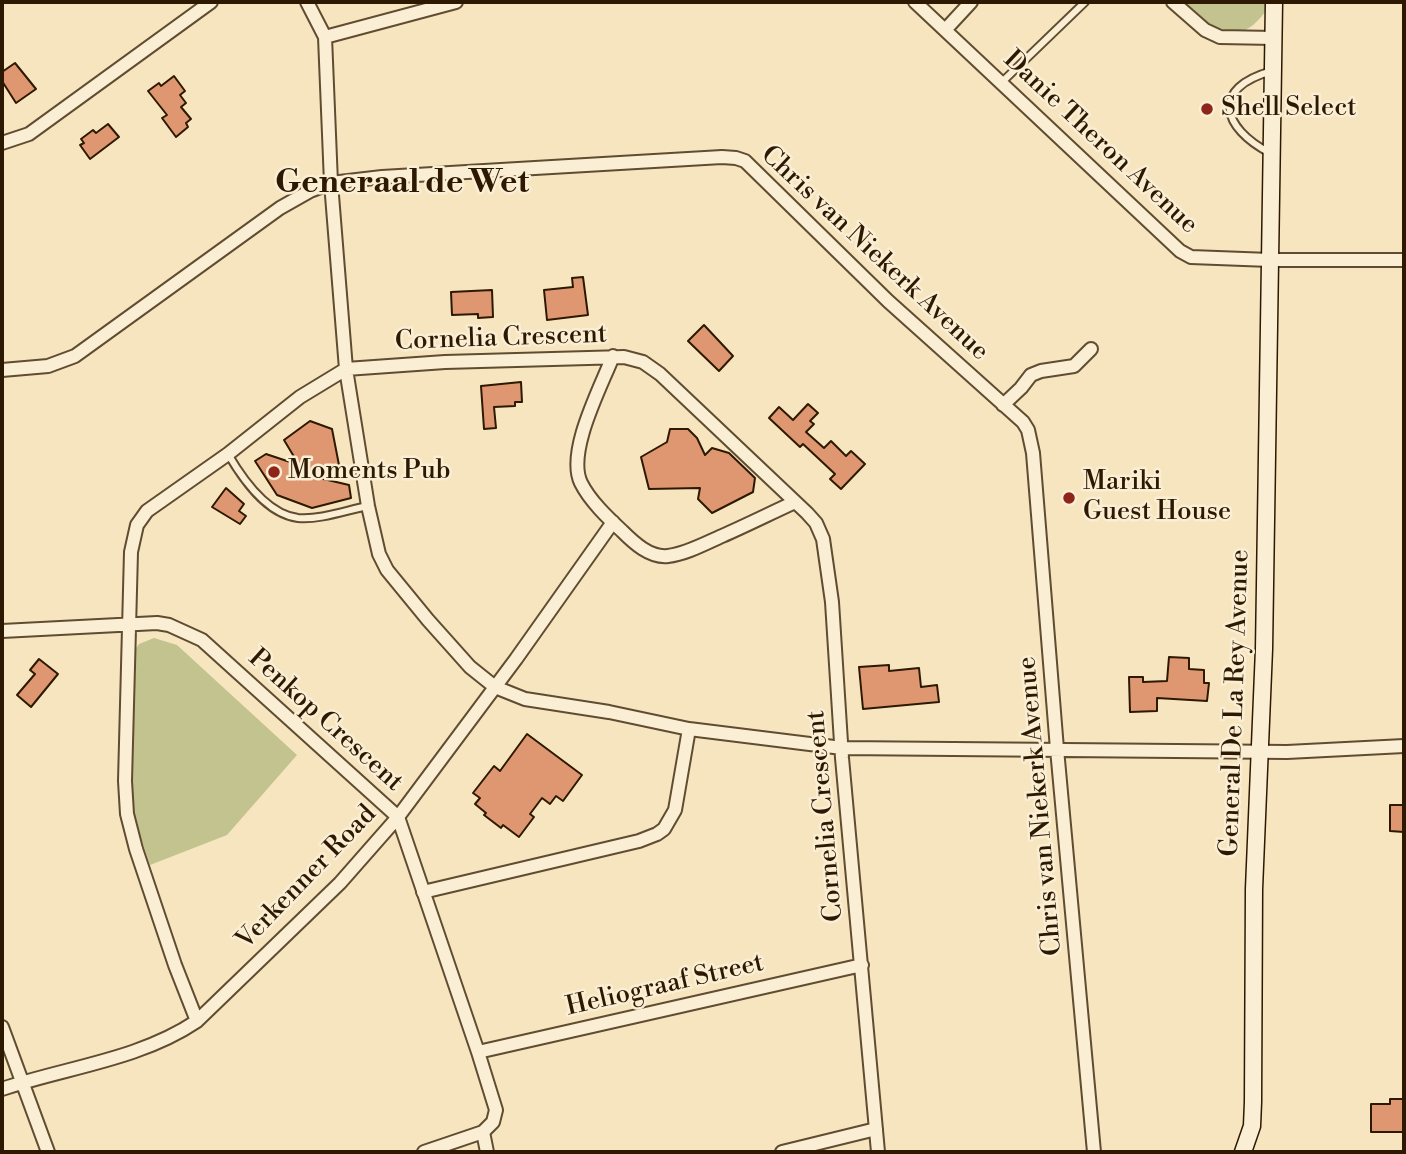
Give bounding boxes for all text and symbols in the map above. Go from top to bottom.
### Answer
street label: Danie Theron Avenue [996,45,1204,241]
place label: Shell Select [1221,93,1357,125]
marker: Shell Select [1199,101,1215,117]
street label: Chris van Niekerk Avenue [754,140,994,368]
district label: Generaal de Wet [275,164,529,204]
street label: Cornelia Crescent [395,320,607,358]
place label: Moments Pub [288,456,451,488]
marker: Moments Pub [266,464,282,480]
place label: Mariki Guest House [1083,467,1231,528]
marker: Mariki Guest House [1061,490,1077,506]
street label: General De La Rey Avenue [1215,549,1257,857]
street label: Penkop Crescent [241,643,409,799]
street label: Chris van Niekerk Avenue [1012,655,1070,957]
street label: Cornelia Crescent [801,709,851,923]
street label: Verkenner Road [231,800,383,956]
street label: Heliograaf Street [563,948,767,1024]

